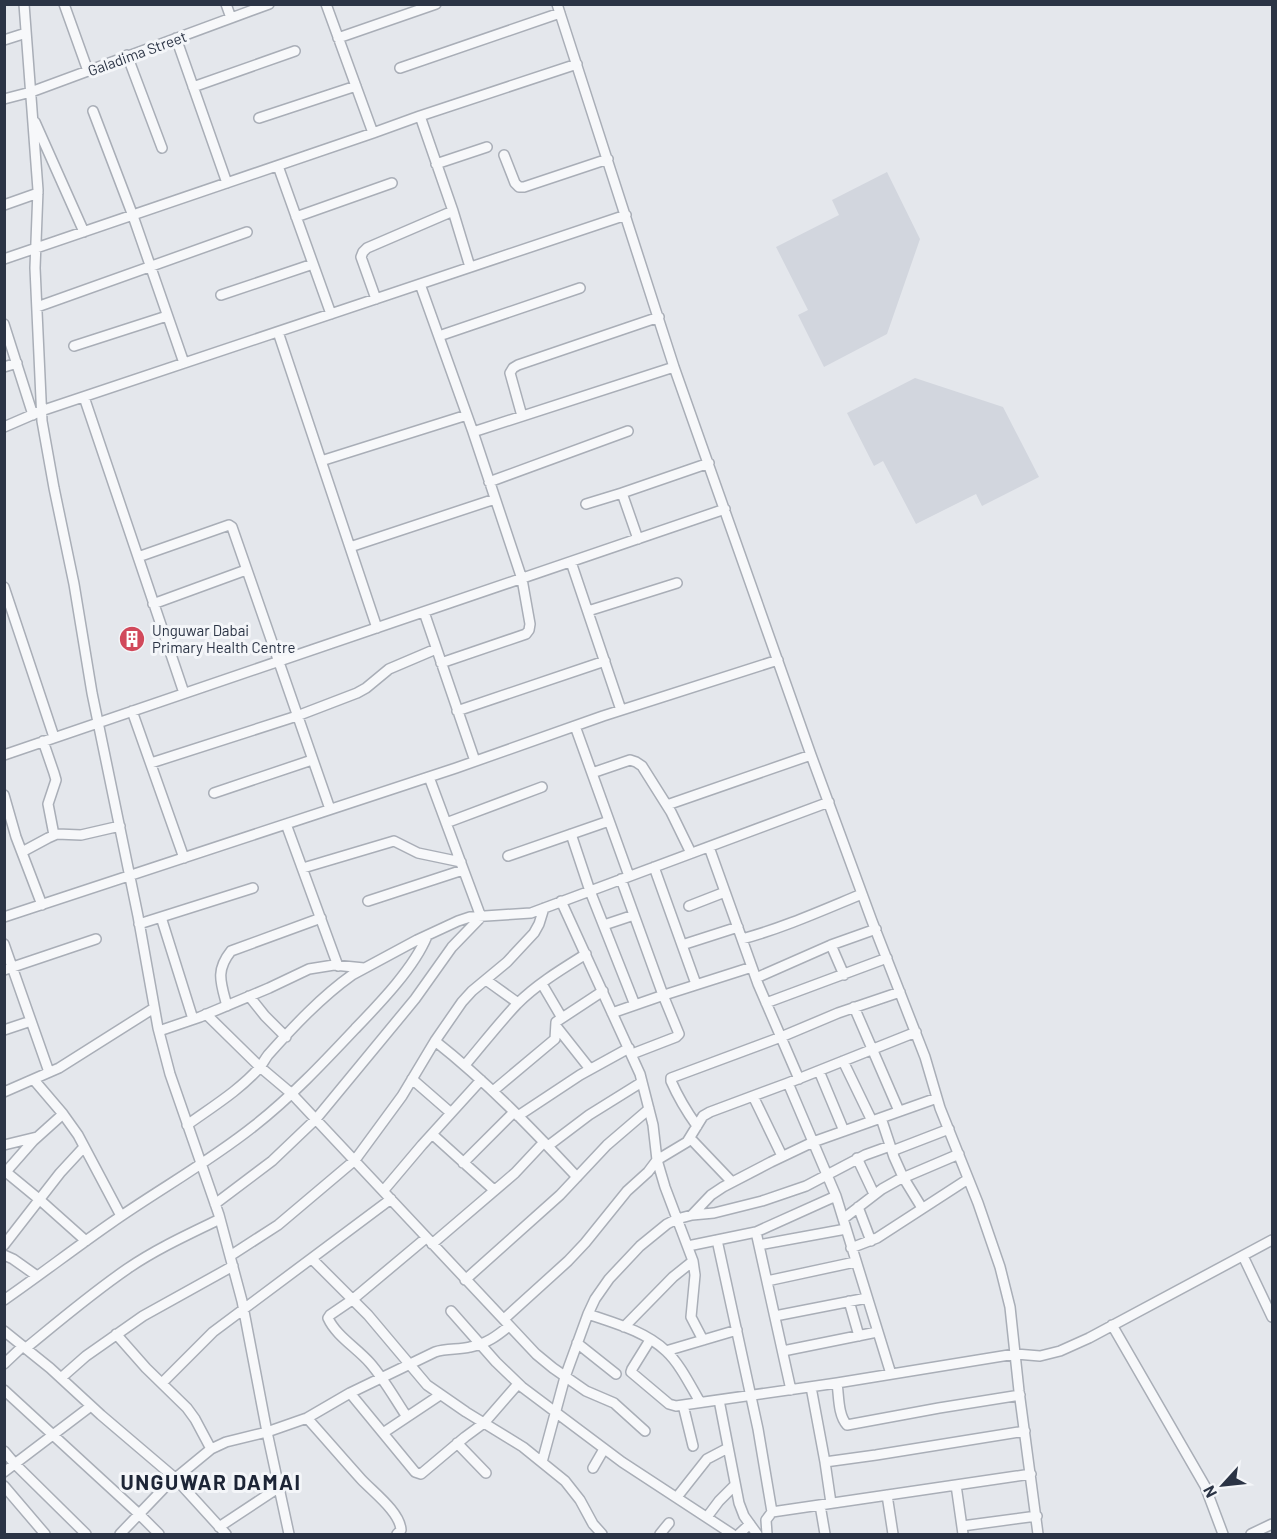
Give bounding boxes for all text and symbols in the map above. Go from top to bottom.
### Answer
street label: Galadima Street [85,27,189,79]
place label: Unguwar Dabai Primary Health Centre [152,621,295,656]
building icon: Unguwar Dabai Primary Health Centre [117,624,147,654]
north arrow [1193,1455,1253,1515]
district label: UNGUWAR DAMAI [120,1469,302,1494]
text: N [1198,1483,1220,1501]

